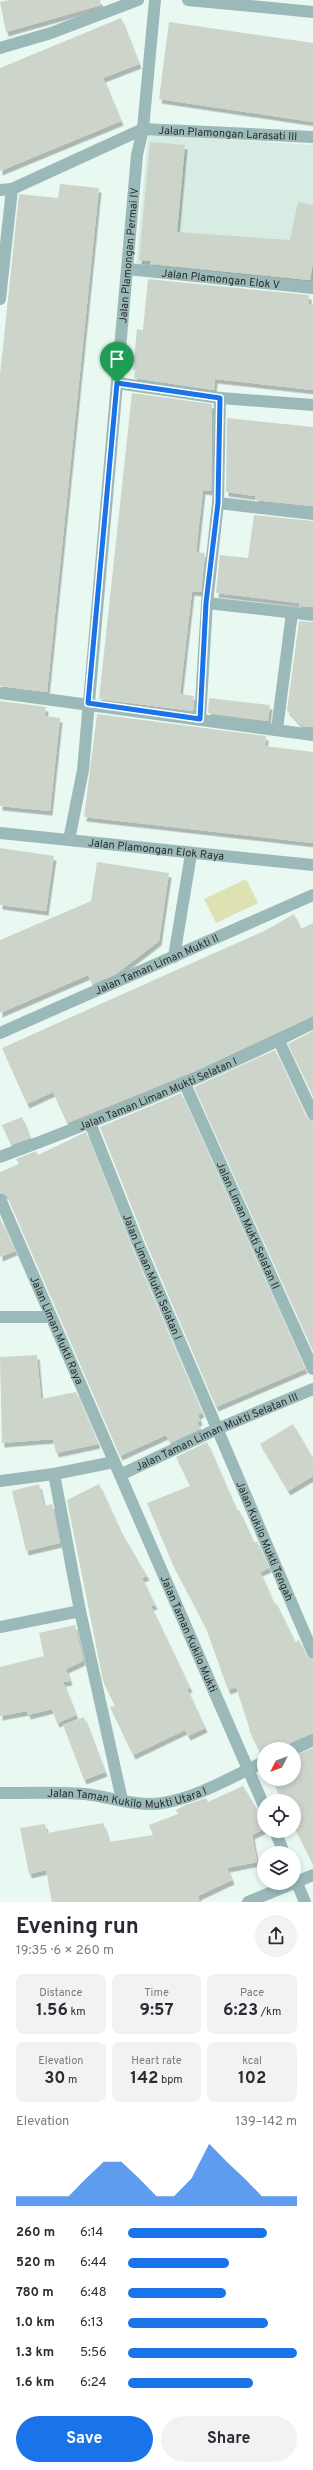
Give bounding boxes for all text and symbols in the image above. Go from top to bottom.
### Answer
street label: Jalan Plamongan Larasati III [158,124,298,144]
street label: Jalan Plamongan Permai IV [116,187,142,324]
street label: Jalan Plamongan Elok V [161,267,280,293]
pin [100,342,134,383]
icon: arrive [106,348,128,370]
street label: Jalan Plamongan Elok Raya [87,836,225,864]
street label: Jalan Taman Liman Mukti II [93,931,221,998]
street label: Jalan Taman Liman Mukti Selatan I [77,1055,240,1134]
street label: Jalan Liman Mukti Selatan II [213,1160,282,1292]
street label: Jalan Liman Mukti Selatan I [119,1212,184,1342]
street label: Jalan Liman Mukti Raya [26,1274,86,1387]
street label: Jalan Taman Liman Mukti Selatan III [133,1390,300,1475]
street label: Jalan Kukilo Mukti Tengah [232,1479,296,1603]
street label: Jalan Taman Kukilo Mukti [157,1574,220,1695]
north arrow [257,1742,301,1786]
map controls [257,1742,301,1890]
street label: Jalan Taman Kukilo Mukti Utara I [47,1784,209,1812]
button: locate [257,1794,301,1838]
button: layers [257,1846,301,1890]
text: Evening run [16,1914,139,1941]
button: share [255,1915,297,1957]
text: 19:35 · 6 × 260 m [16,1943,114,1959]
text: Distance [39,1986,82,2000]
text: Time [144,1986,169,2000]
text: Pace [240,1986,264,2000]
text: 1.56 [36,2000,68,2022]
text: 9:57 [139,2000,174,2022]
text: 6:23 [223,2000,258,2022]
text: km [68,2005,86,2019]
text: /km [258,2005,281,2019]
text: Elevation [38,2054,83,2068]
text: Heart rate [131,2054,182,2068]
text: kcal [242,2054,262,2068]
text: 30 [44,2068,65,2090]
text: 142 [130,2068,158,2090]
text: 102 [238,2068,266,2090]
text: m [65,2073,77,2087]
text: bpm [158,2073,183,2087]
text: Elevation [16,2114,69,2130]
text: 139–142 m [236,2114,297,2130]
text: 260 m [16,2225,55,2241]
text: 6:14 [80,2225,103,2241]
text: 520 m [16,2255,55,2271]
text: 6:44 [80,2255,107,2271]
text: 780 m [16,2285,54,2301]
text: 6:48 [80,2285,107,2301]
text: 1.0 km [16,2315,55,2331]
text: 6:13 [80,2315,103,2331]
text: 1.3 km [16,2345,54,2361]
text: 5:56 [80,2345,107,2361]
text: 1.6 km [16,2375,54,2391]
text: 6:24 [80,2375,107,2391]
button: Save [16,2416,153,2462]
button: Share [161,2416,297,2462]

